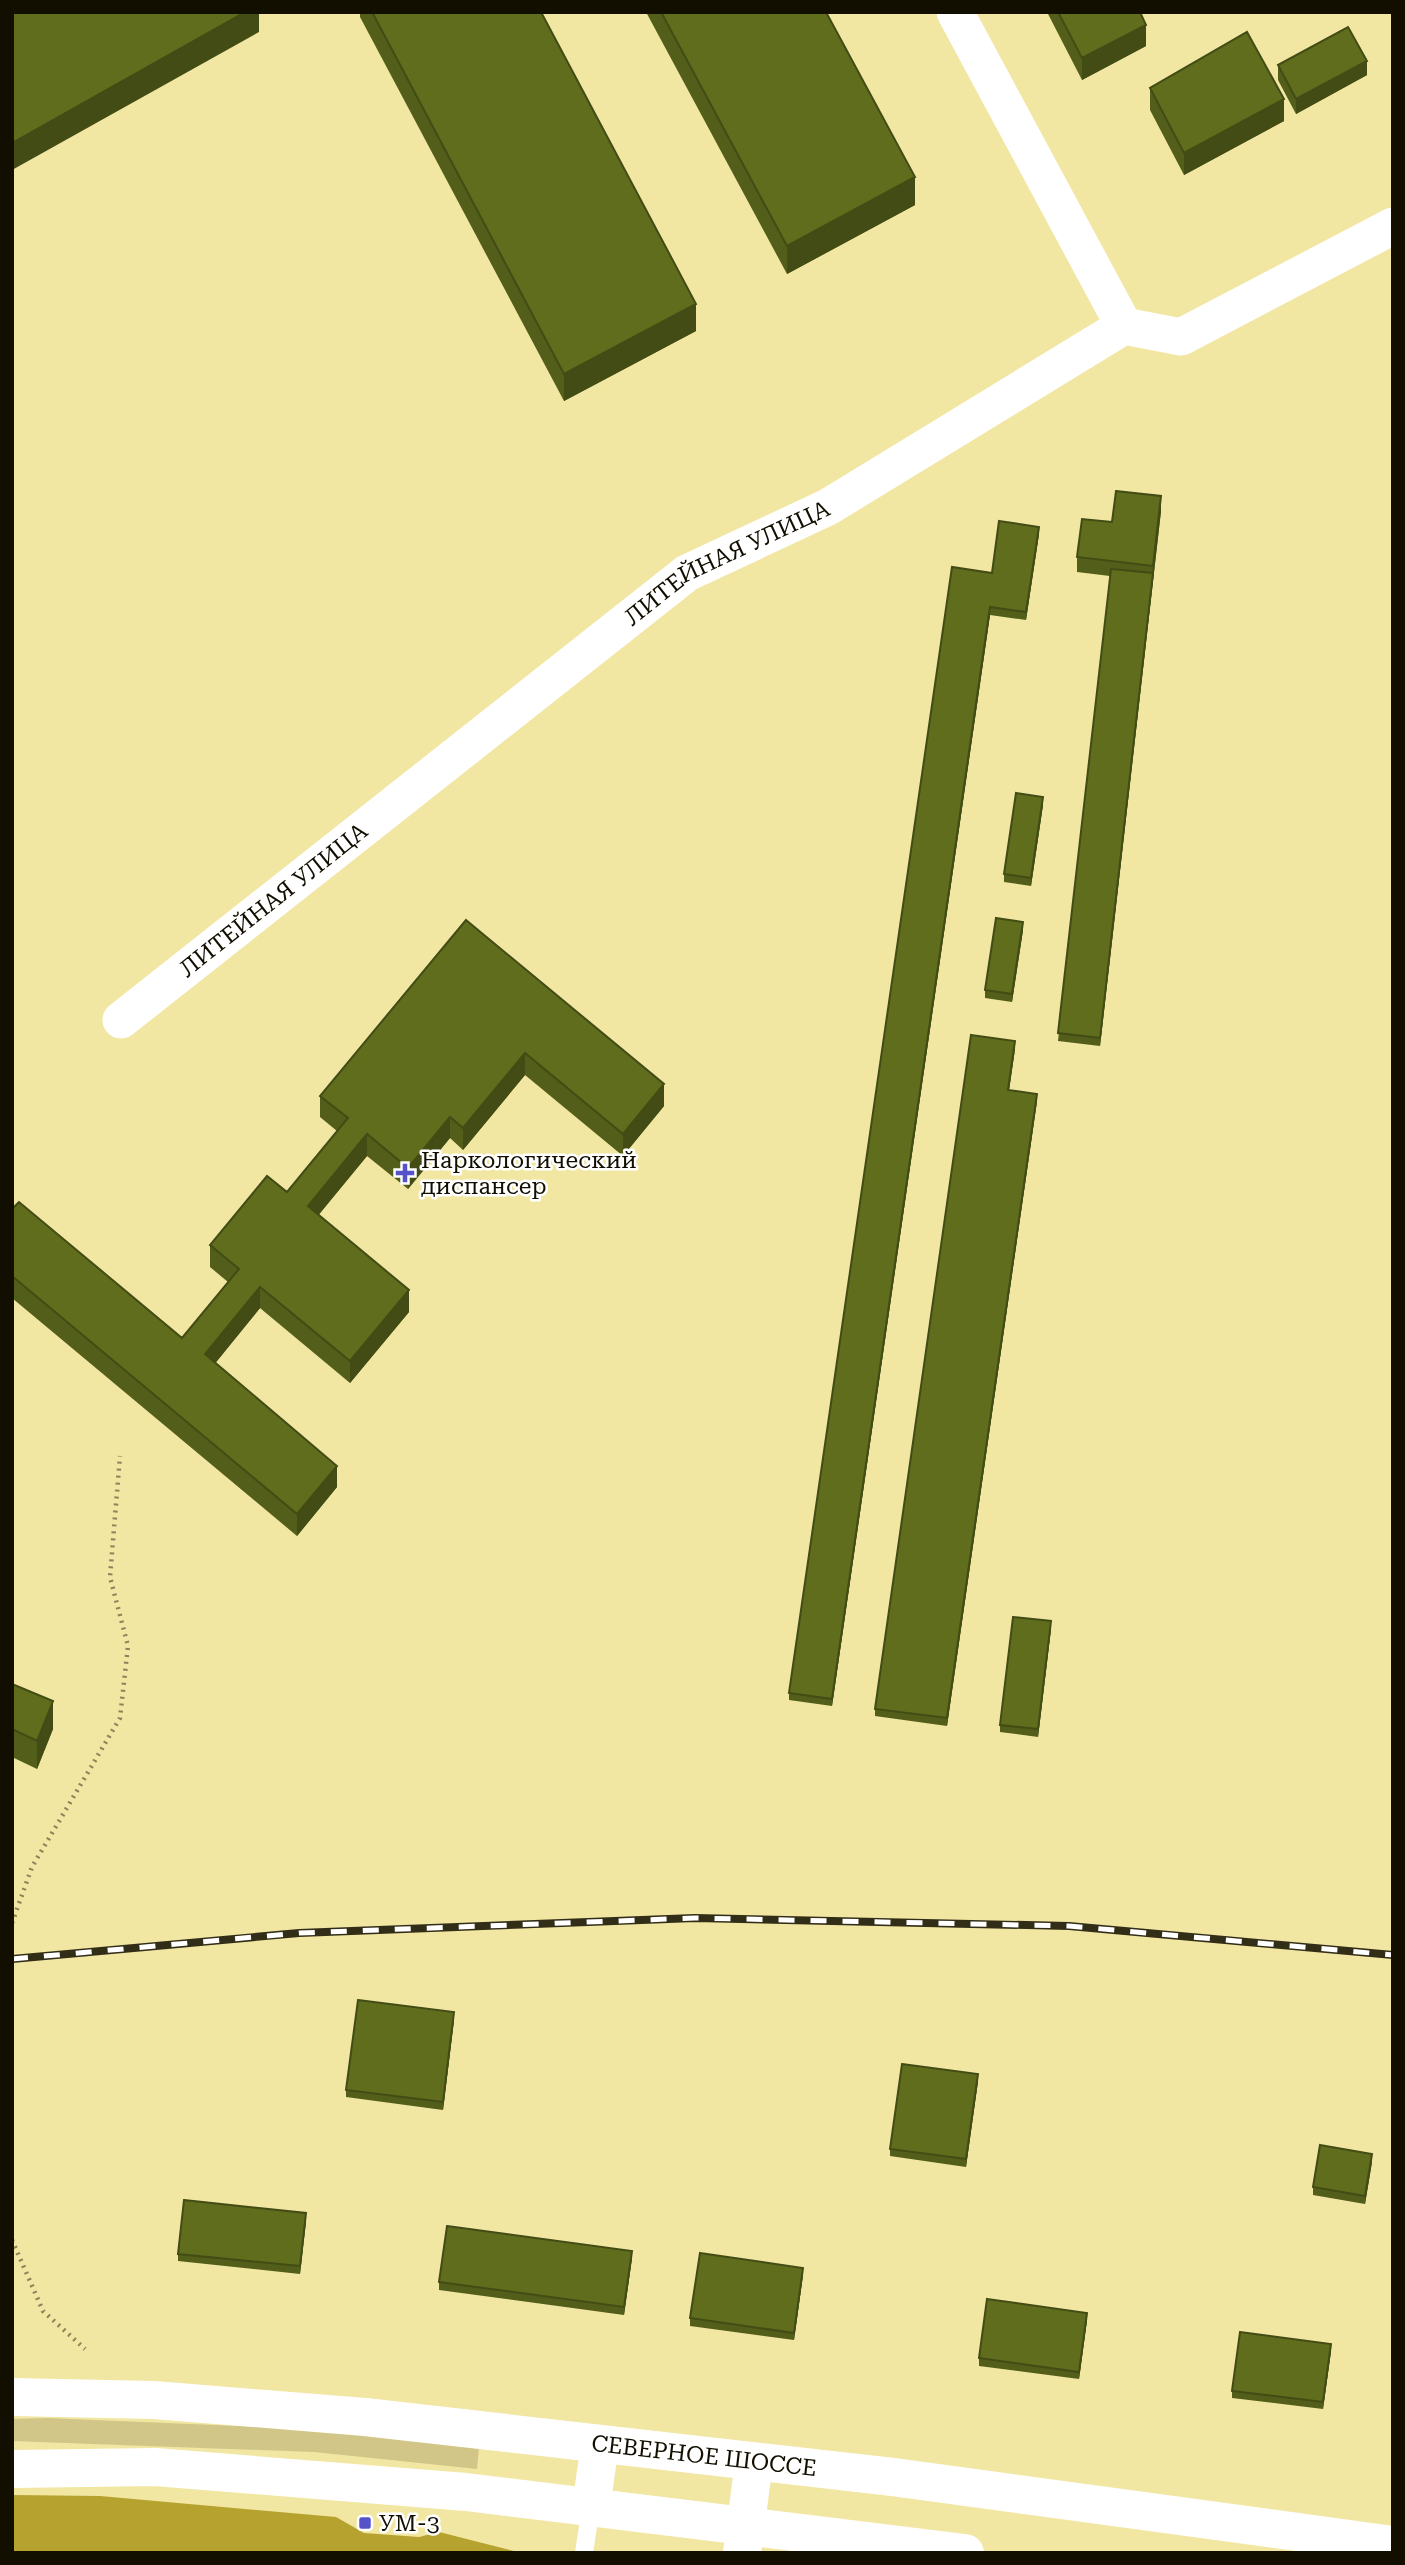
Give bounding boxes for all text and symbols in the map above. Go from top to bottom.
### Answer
street label: ЛИТЕЙНАЯ УЛИЦА [619,495,834,631]
street label: ЛИТЕЙНАЯ УЛИЦА [174,817,373,982]
place label: Наркологический диспансер [421,1147,637,1200]
marker: Наркологический диспансер [395,1163,415,1183]
street label: СЕВЕРНОЕ ШОССЕ [590,2429,818,2482]
place label: УМ-3 [379,2510,440,2537]
marker: УМ-3 [357,2515,373,2531]

